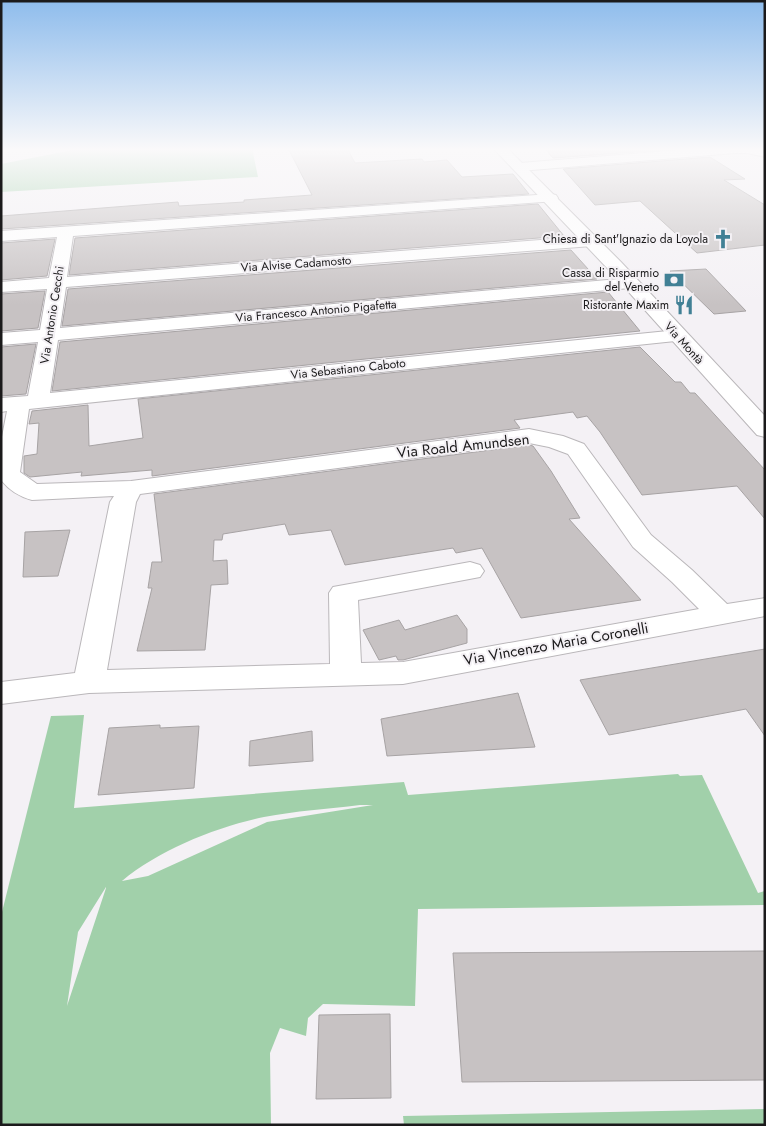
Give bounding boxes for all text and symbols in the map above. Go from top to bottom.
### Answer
church icon: Chiesa di Sant'Ignazio da Loyola [712,228,734,250]
place label: Chiesa di Sant'Ignazio da Loyola [543,230,708,248]
street label: Via Alvise Cadamosto [240,251,352,277]
place label: Cassa di Risparmio del Veneto [562,264,659,296]
street label: Via Antonio Cecchi [35,265,69,365]
bank icon: Cassa di Risparmio del Veneto [663,269,685,291]
restaurant icon: Ristorante Maxim [673,294,695,316]
street label: Via Francesco Antonio Pigafetta [235,295,398,327]
place label: Ristorante Maxim [583,296,669,314]
street label: Via Montà [660,318,708,368]
street label: Via Sebastiano Caboto [290,354,407,384]
street label: Via Roald Amundsen [396,428,530,464]
street label: Via Vincenzo Maria Coronelli [462,617,650,671]

